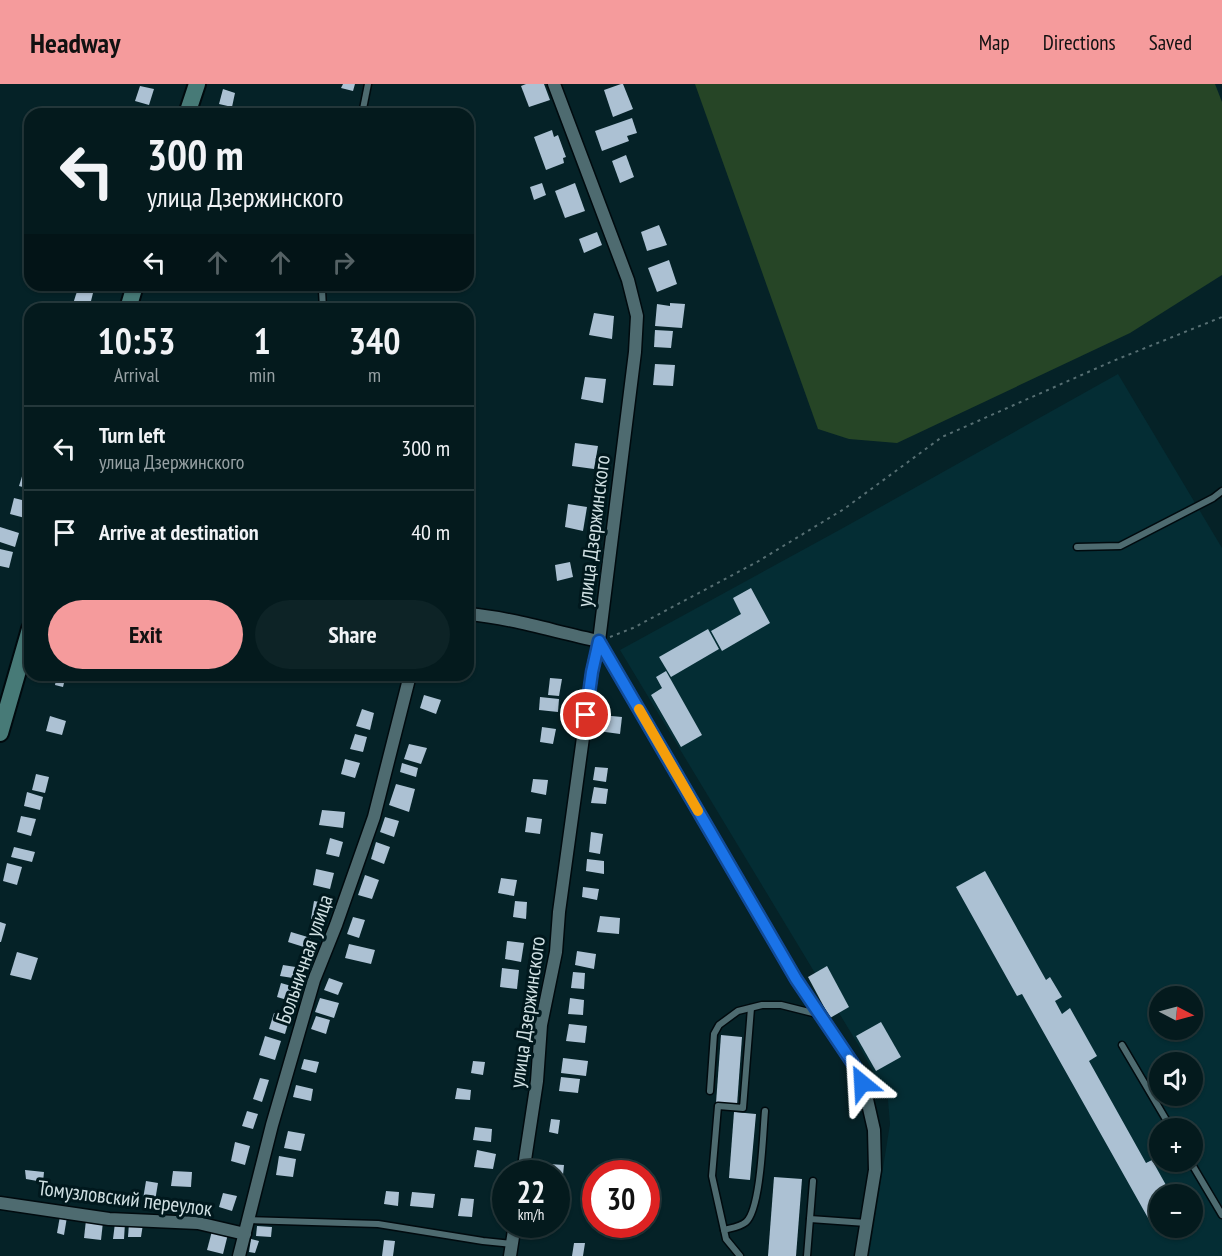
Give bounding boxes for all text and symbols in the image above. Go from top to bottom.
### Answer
text: Headway [30,24,120,61]
text: Map [979,29,1010,56]
text: Directions [1043,29,1116,56]
text: Saved [1149,29,1192,56]
text: 300 m [147,127,244,182]
icon: left [48,132,126,210]
text: улица Дзержинского [147,180,343,214]
icon: left [138,246,171,279]
icon: ahead [201,246,234,279]
icon: ahead [264,246,297,279]
icon: right [327,246,360,279]
text: 10:53 [98,317,175,364]
text: 1 [253,317,271,364]
text: 340 [349,317,400,364]
text: Arrival [114,362,159,388]
text: min [249,362,275,388]
text: m [368,362,381,388]
text: Turn left [99,421,165,449]
icon: left [48,432,81,465]
text: 300 m [401,434,450,462]
text: улица Дзержинского [99,449,244,475]
street label: улица Дзержинского [570,454,616,608]
icon: arrive [48,516,81,549]
text: Arrive at destination [99,518,259,546]
text: 40 m [411,518,450,546]
button: Exit [48,600,243,669]
button: Share [255,600,450,669]
pin [560,689,611,740]
icon: arrive [569,698,602,731]
street label: Больничная улица [269,891,339,1027]
street label: улица Дзержинского [503,934,551,1090]
north arrow [1149,986,1203,1040]
map controls [1149,986,1203,1238]
position arrow [830,1051,894,1115]
button: sound [1149,1052,1203,1106]
button: + [1149,1118,1203,1172]
speed limit sign: 30 [582,1160,660,1238]
text: 22 [517,1172,545,1211]
street label: Томузловский переулок [36,1174,214,1222]
button: − [1149,1184,1203,1238]
text: km/h [518,1205,544,1224]

